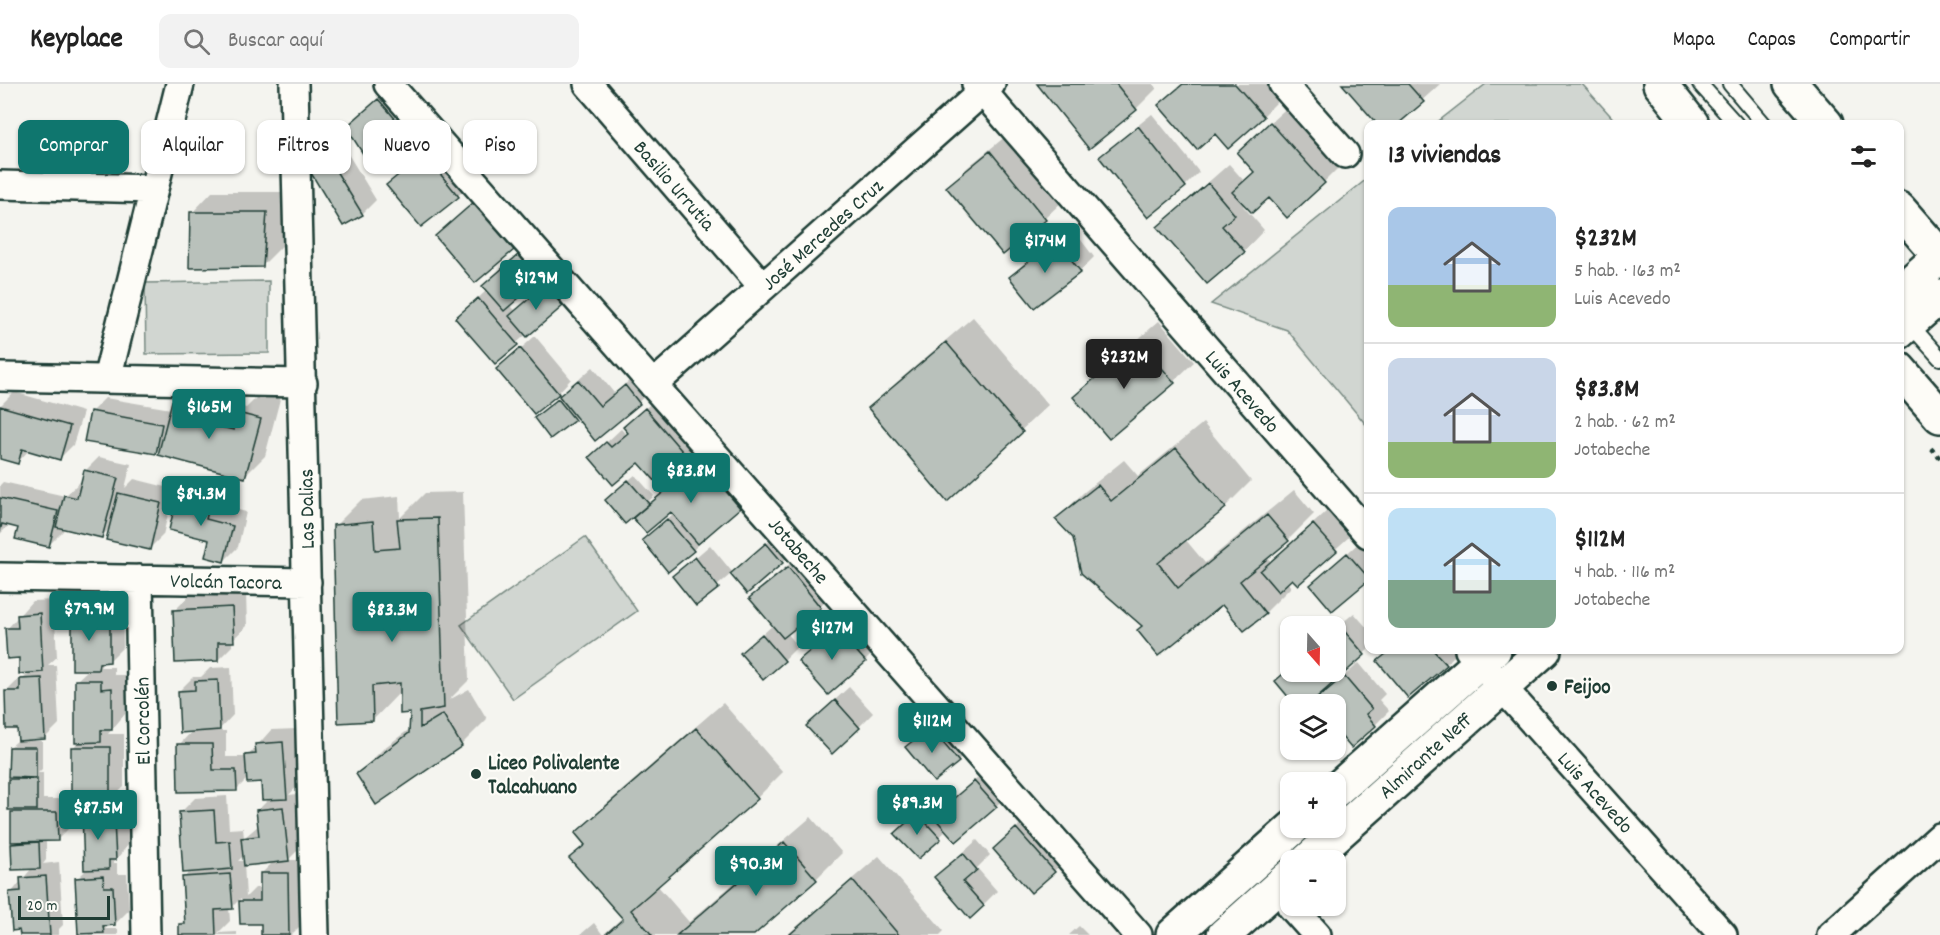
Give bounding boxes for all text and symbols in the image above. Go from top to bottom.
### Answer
search box [159,14,579,68]
text: Keyplace [30,21,123,61]
icon: search [180,25,213,58]
text: Buscar aquí [228,26,323,57]
text: Mapa [1673,26,1715,56]
text: Capas [1748,26,1796,56]
text: Compartir [1829,26,1910,56]
chip: Comprar [18,120,129,174]
chip: Alquilar [141,120,245,174]
chip: Filtros [257,120,351,174]
chip: Nuevo [363,120,451,174]
chip: Piso [463,120,537,174]
street label: Basilio Urrutia [625,135,721,240]
text: 13 viviendas [1388,138,1501,175]
icon: filters [1847,140,1880,173]
street label: José Mercedes Cruz [757,173,892,299]
text: $232M [1574,221,1637,258]
pin: $174M [1003,223,1087,274]
text: $174M [1024,228,1066,256]
icon: home [1436,231,1508,303]
text: 5 hab. · 163 m² [1574,258,1681,286]
pin: $129M [494,260,578,311]
text: $129M [514,265,558,293]
text: Luis Acevedo [1574,286,1671,314]
pin: $232M [1082,339,1166,390]
text: $232M [1100,344,1148,372]
street label: Luis Acevedo [1196,345,1285,441]
text: $83.8M [1574,372,1639,409]
icon: home [1436,382,1508,454]
pin: $165M [167,389,251,440]
text: $165M [186,394,232,422]
text: 2 hab. · 62 m² [1574,409,1676,437]
text: Jotabeche [1574,437,1650,465]
pin: $83.8M [642,453,740,504]
text: $83.8M [666,458,716,486]
street label: Las Dalias [293,469,325,549]
pin: $84.3M [152,476,250,527]
text: $84.3M [176,481,226,509]
street label: Jotabeche [759,512,834,592]
text: $112M [1574,522,1625,559]
icon: home [1436,532,1508,604]
text: 4 hab. · 116 m² [1574,559,1675,587]
street label: Volcán Tacora [170,568,283,600]
text: Jotabeche [1574,587,1650,615]
pin: $79.9M [40,591,138,642]
pin: $83.3M [343,592,441,643]
text: $79.9M [63,596,115,624]
text: $83.3M [367,597,417,625]
pin: $127M [790,610,874,661]
text: $127M [811,615,853,643]
north arrow [1280,616,1346,682]
map controls [1280,616,1346,916]
place label: Feijoo [1564,674,1611,704]
street label: El Corcolén [129,676,161,765]
marker: Feijoo [1545,679,1559,693]
button: layers [1280,694,1346,760]
pin: $112M [890,703,974,754]
street label: Almirante Neff [1373,707,1481,808]
text: $112M [912,708,952,736]
street label: Luis Acevedo [1549,746,1639,842]
place label: Liceo Polivalente Talcahuano [488,750,620,804]
marker: Liceo Polivalente Talcahuano [469,767,483,781]
button: + [1280,772,1346,838]
pin: $89.3M [868,785,966,836]
pin: $87.5M [49,790,147,841]
text: $89.3M [891,790,943,818]
text: $87.5M [73,795,123,823]
pin: $90.3M [707,846,805,897]
button: − [1280,850,1346,916]
text: $90.3M [729,851,783,879]
scale bar [18,893,110,920]
text: 20 m [27,895,57,918]

